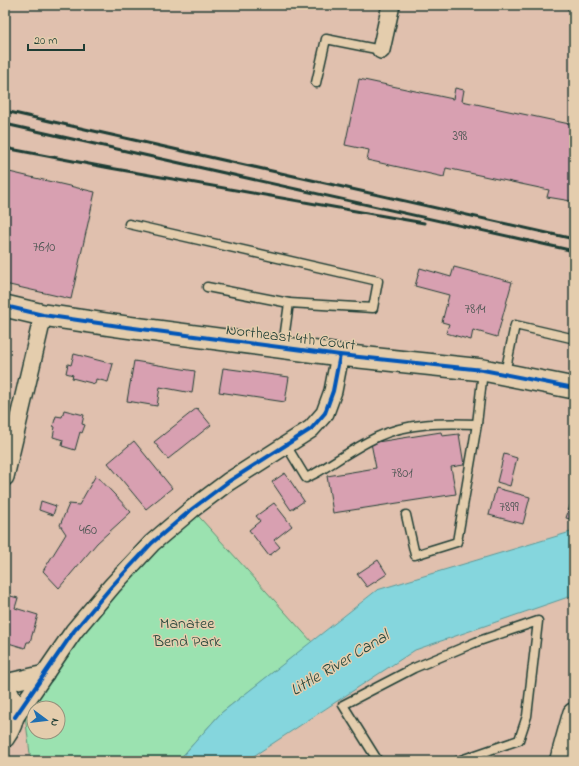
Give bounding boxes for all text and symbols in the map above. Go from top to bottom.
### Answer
scale bar [28,26,84,52]
text: 20 m [34,32,57,50]
house number: 398 [452,126,468,147]
house number: 7610 [33,237,55,258]
house number: 7814 [464,299,486,320]
street label: Northeast 4th Court [225,318,358,358]
house number: 7801 [391,463,413,484]
house number: 7899 [499,497,520,518]
house number: 460 [79,520,97,541]
park label: Manatee Bend Park [152,612,222,654]
water label: Little River Canal [286,623,396,703]
north arrow [26,700,66,740]
text: N [46,717,63,728]

